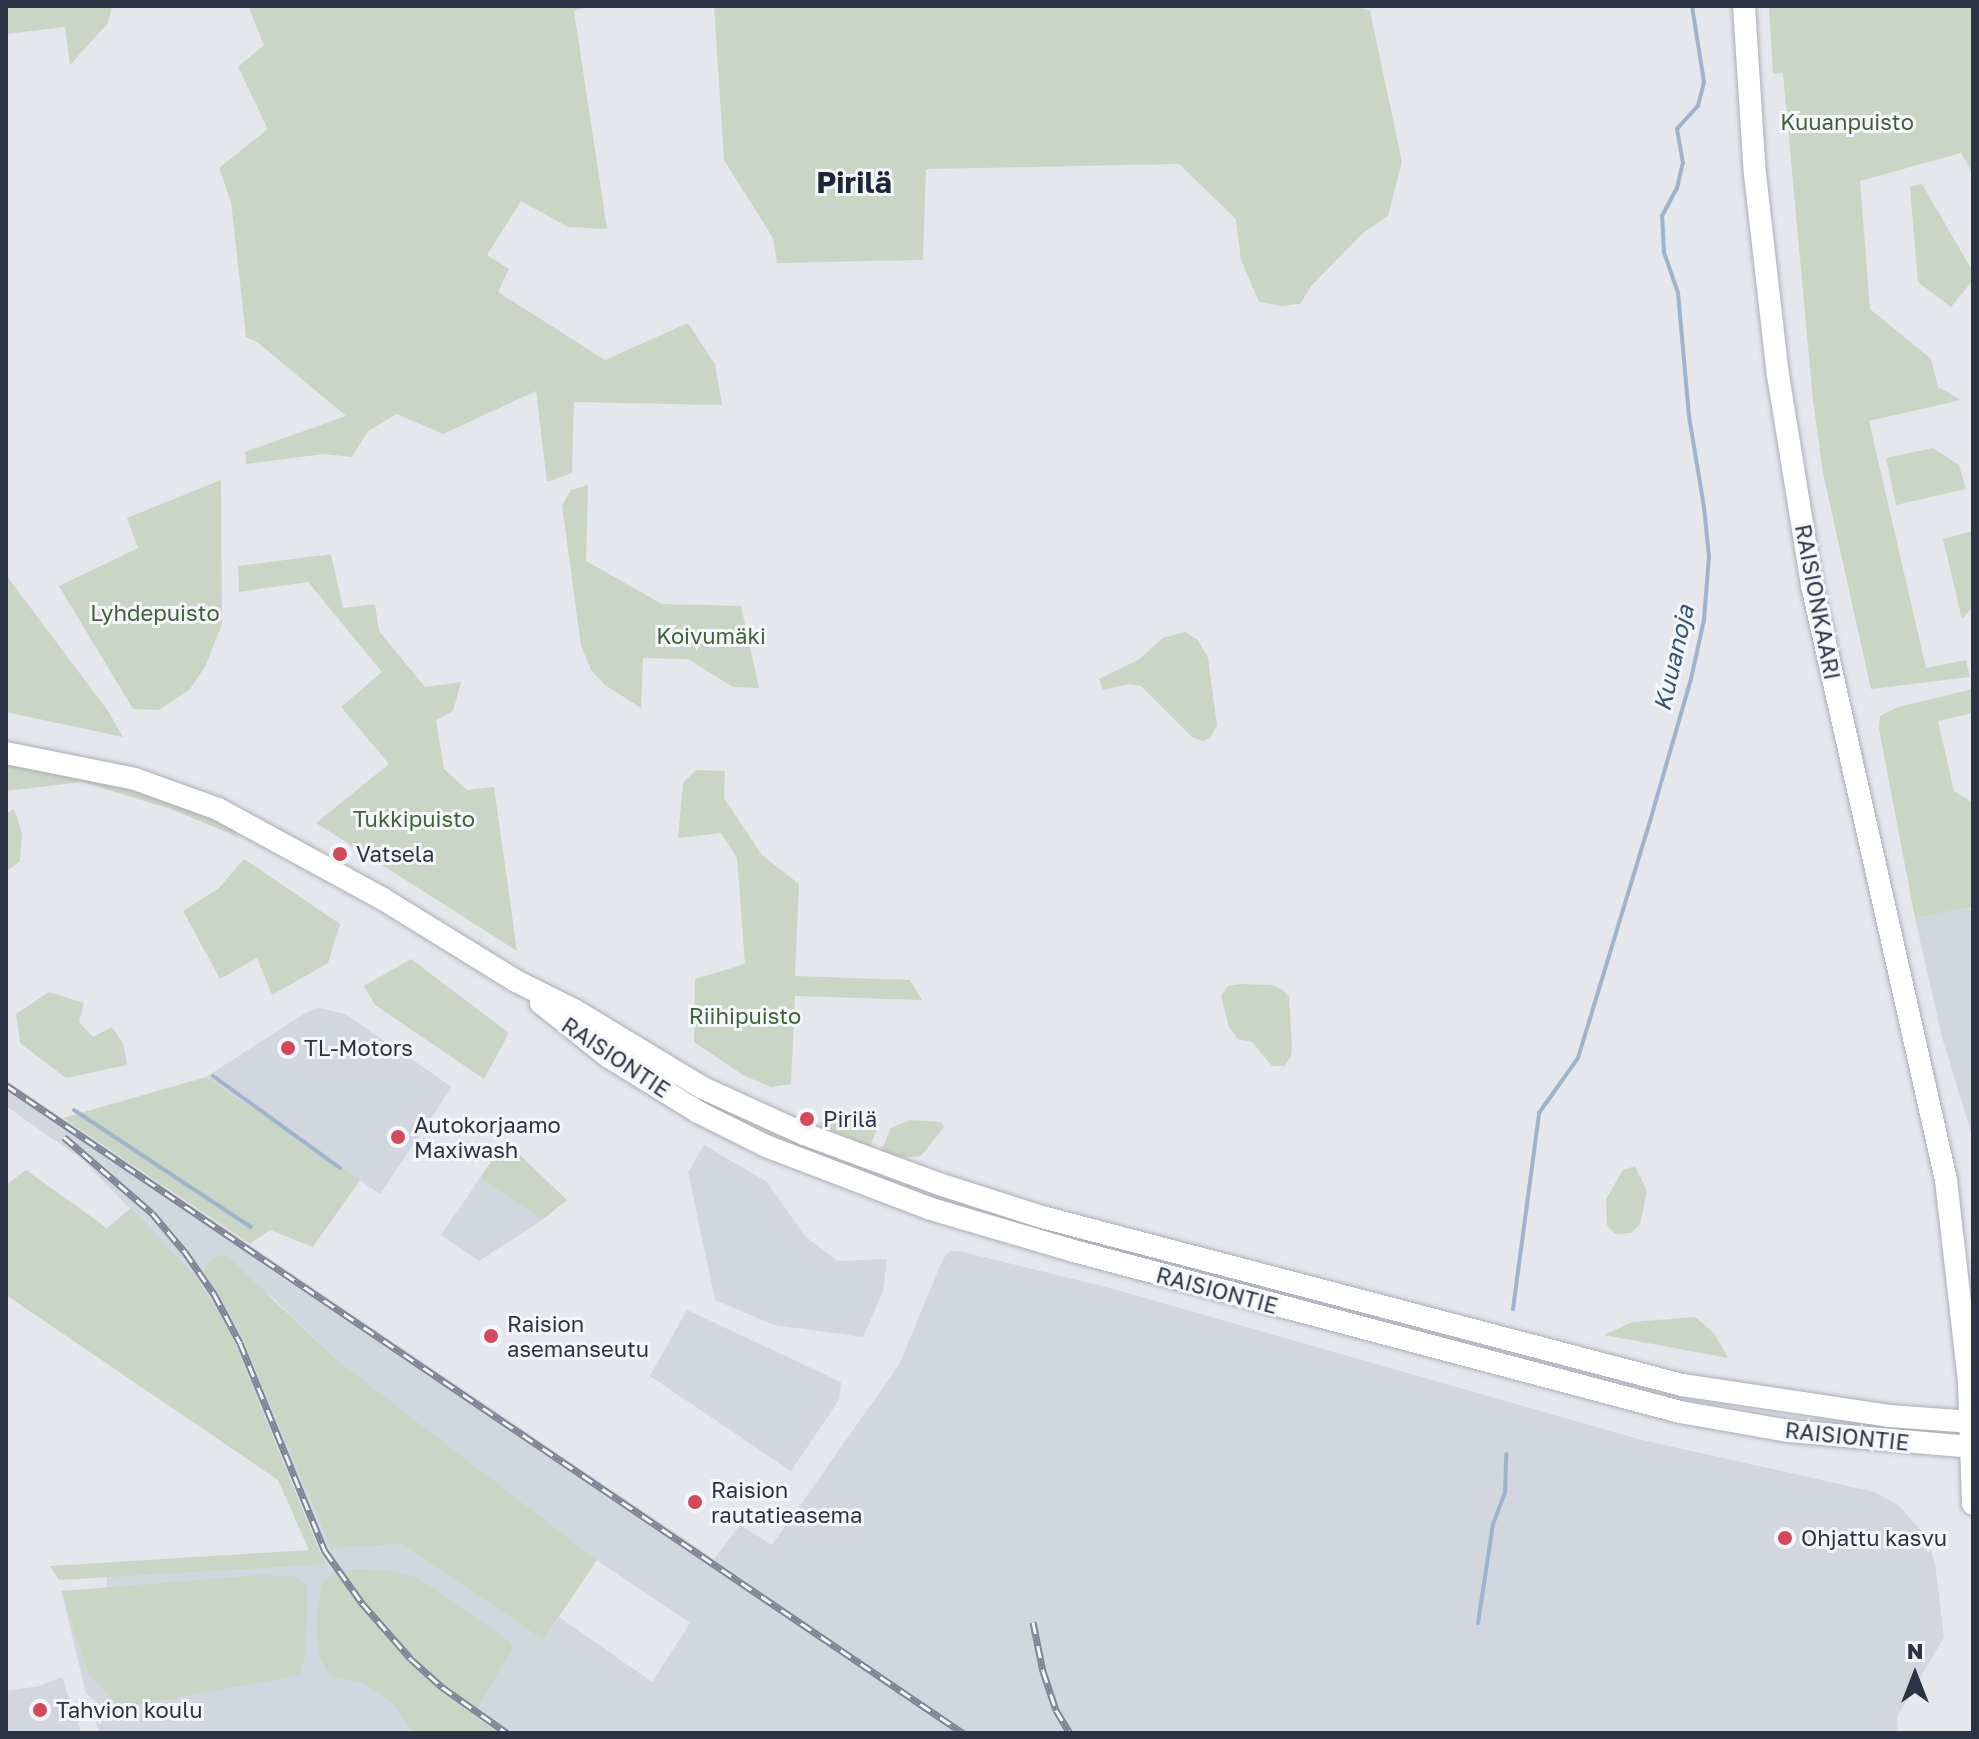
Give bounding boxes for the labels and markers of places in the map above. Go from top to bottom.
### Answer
place label: Vatsela [356,841,434,867]
marker: Vatsela [331,845,349,863]
place label: TL-Motors [304,1035,413,1061]
marker: TL-Motors [279,1039,297,1057]
place label: Pirilä [823,1106,877,1132]
marker: Pirilä [798,1110,816,1128]
place label: Autokorjaamo Maxiwash [414,1111,561,1162]
marker: Autokorjaamo Maxiwash [389,1128,407,1146]
place label: Raision asemanseutu [507,1310,649,1362]
marker: Raision asemanseutu [482,1327,500,1345]
place label: Raision rautatieasema [711,1476,862,1528]
marker: Raision rautatieasema [686,1493,704,1511]
place label: Ohjattu kasvu [1801,1525,1947,1551]
marker: Ohjattu kasvu [1776,1529,1794,1547]
place label: Tahvion koulu [56,1697,202,1723]
marker: Tahvion koulu [31,1701,49,1719]

